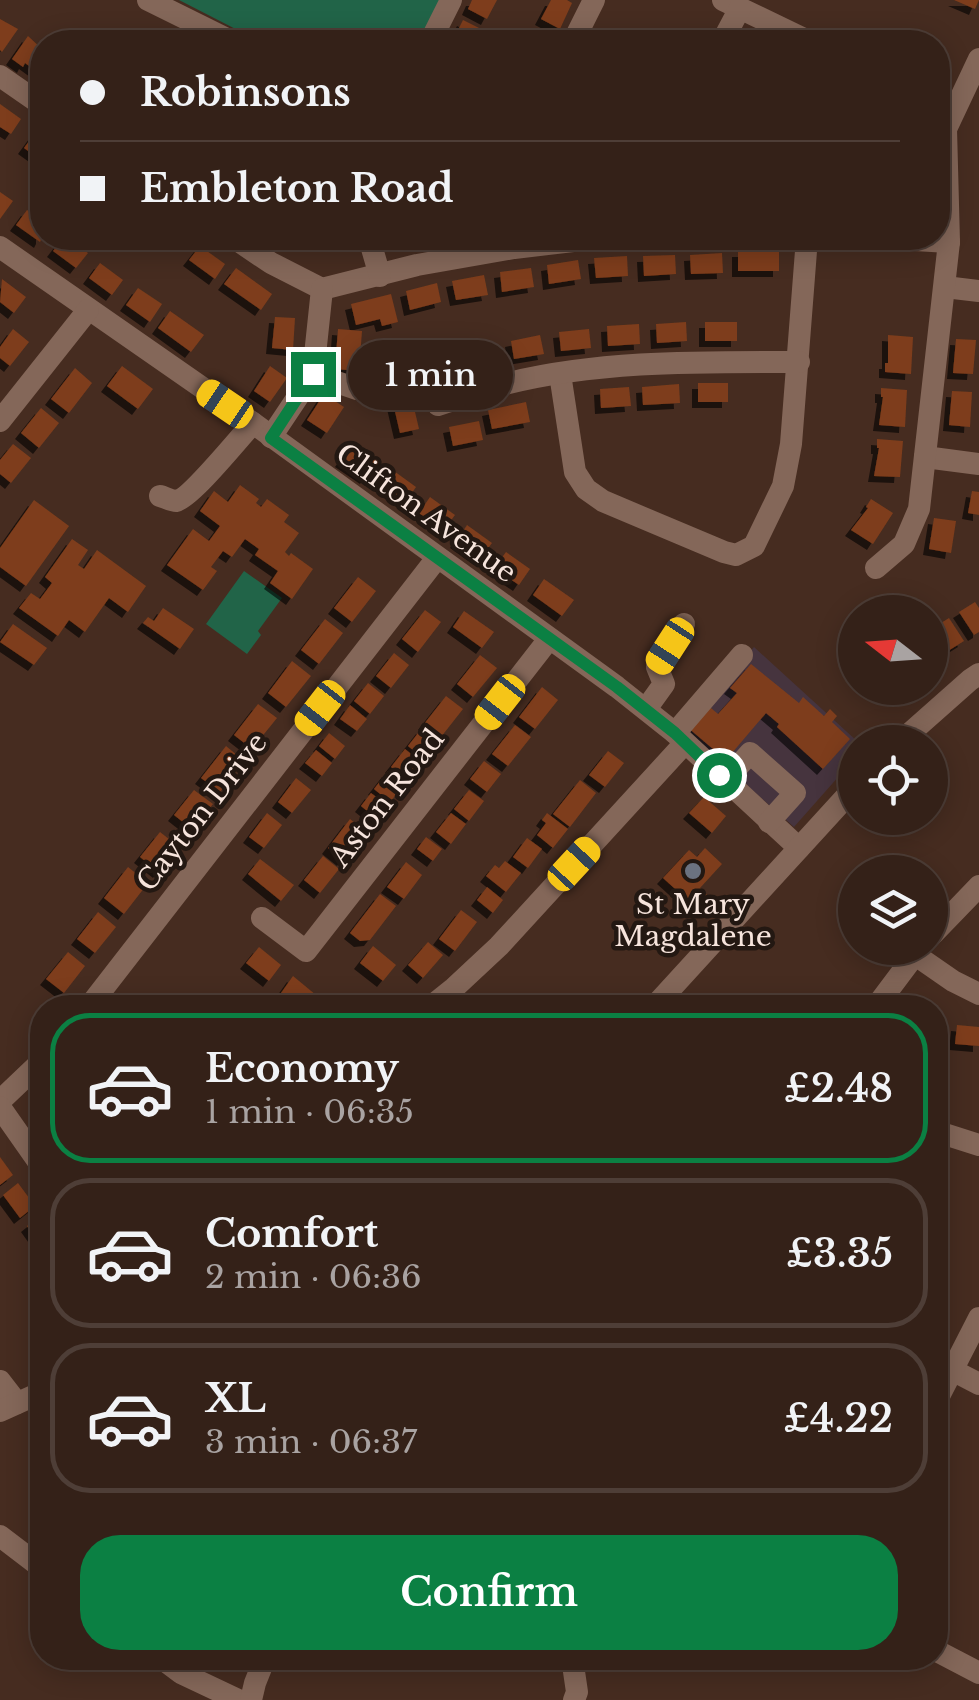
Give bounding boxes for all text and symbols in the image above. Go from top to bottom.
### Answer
text: Robinsons [140,69,351,116]
text: Embleton Road [140,165,454,212]
callout: 1 min [348,339,513,409]
route end [291,352,336,397]
text: 1 min [384,355,477,395]
car [192,375,258,433]
street label: Clifton Avenue [329,436,523,590]
north arrow [838,595,948,705]
map controls [838,595,948,965]
car [641,613,699,679]
car [470,669,530,735]
car [290,675,350,741]
street label: Aston Road [322,722,452,875]
button: locate [838,725,948,835]
street label: Cayton Drive [129,726,275,898]
route start [697,753,742,798]
car [543,832,605,896]
button: layers [838,855,948,965]
marker: St Mary Magdalene [682,860,704,882]
place label: St Mary Magdalene [614,887,772,954]
icon: car [85,1043,175,1133]
text: Economy [205,1045,399,1092]
text: £2.48 [784,1065,893,1112]
text: 1 min · 06:35 [205,1092,414,1132]
icon: car [85,1208,175,1298]
text: Comfort [205,1210,378,1257]
text: £3.35 [786,1230,893,1277]
text: 2 min · 06:36 [205,1257,422,1297]
icon: car [85,1373,175,1463]
text: XL [205,1375,266,1422]
text: £4.22 [784,1395,893,1442]
text: 3 min · 06:37 [205,1422,417,1462]
button: Confirm [80,1535,898,1650]

